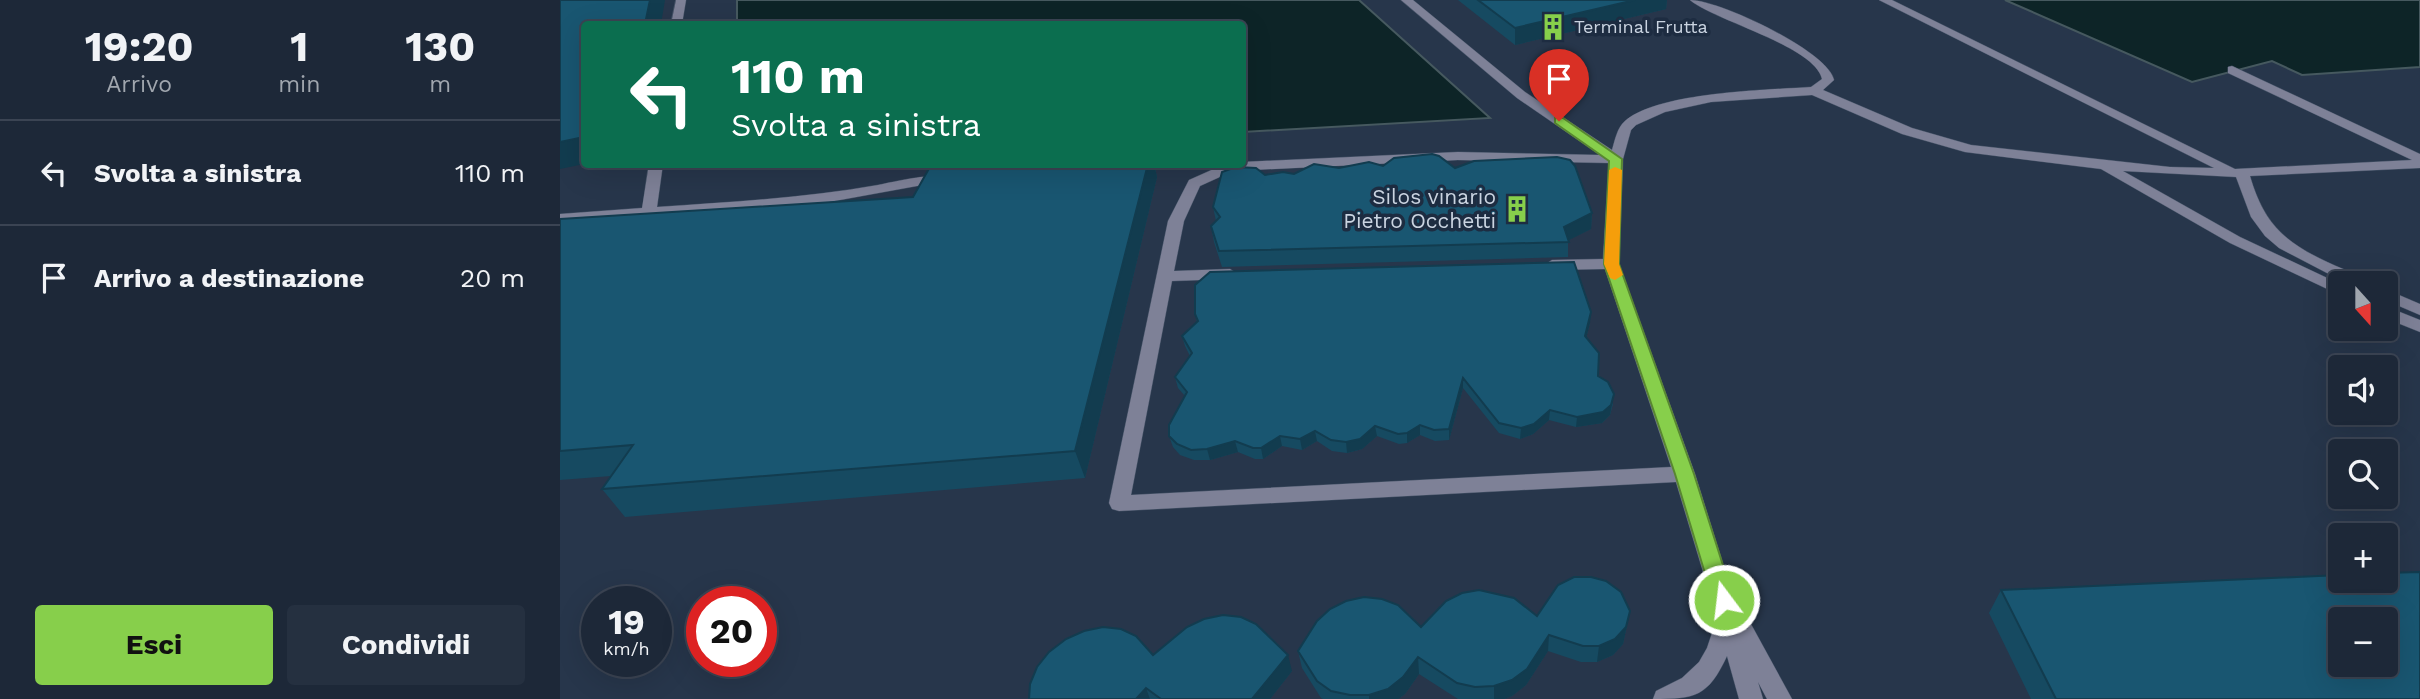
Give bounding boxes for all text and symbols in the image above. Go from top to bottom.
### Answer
building icon: Terminal Frutta [1538,12,1568,42]
place label: Terminal Frutta [1574,16,1708,37]
text: 19:20 [85,22,193,71]
text: 1 [290,22,308,71]
text: 130 [405,22,475,71]
text: 110 m [731,47,865,105]
icon: left [616,49,707,140]
pin [1529,49,1589,121]
icon: arrive [1540,60,1578,98]
text: Arrivo [106,71,172,98]
text: min [278,71,320,98]
text: m [429,71,451,98]
text: Svolta a sinistra [731,106,981,144]
icon: left [35,154,73,192]
text: Svolta a sinistra [94,158,301,188]
text: 110 m [455,158,525,188]
place label: Silos vinario Pietro Occhetti [1343,184,1496,233]
building icon: Silos vinario Pietro Occhetti [1502,194,1532,224]
icon: arrive [35,259,73,297]
text: Arrivo a destinazione [94,263,364,293]
text: 20 m [460,263,525,293]
north arrow [2328,271,2398,341]
map controls [2328,271,2398,677]
button: sound [2328,355,2398,425]
button: search [2328,439,2398,509]
button: + [2328,523,2398,593]
position arrow [1687,563,1761,637]
speed limit sign: 20 [686,586,777,677]
text: 19 [608,601,645,643]
button: Esci [35,605,273,685]
button: Condividi [287,605,525,685]
button: − [2328,607,2398,677]
text: km/h [603,638,650,659]

